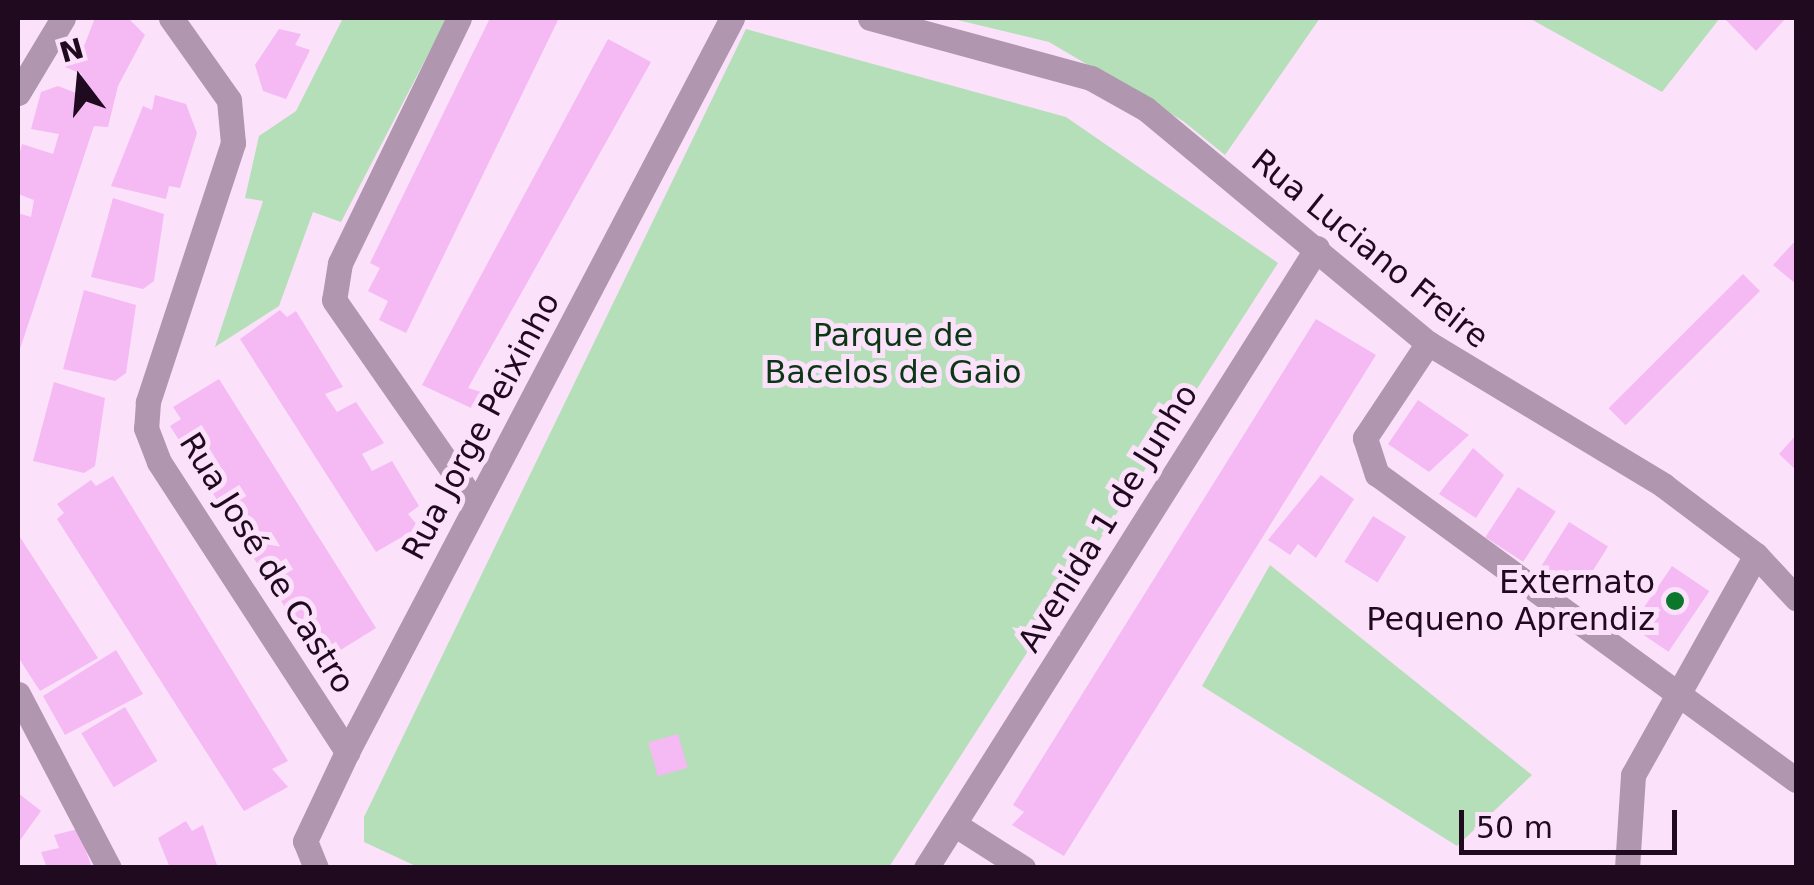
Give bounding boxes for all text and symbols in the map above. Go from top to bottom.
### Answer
north arrow [30,30,130,130]
text: N [56,32,87,70]
street label: Rua Luciano Freire [1244,142,1496,356]
street label: Rua Jorge Peixinho [394,286,568,566]
park label: Parque de Bacelos de Gaio [764,317,1022,392]
street label: Avenida 1 de Junho [1010,377,1206,659]
street label: Rua José de Castro [171,426,363,700]
place label: Externato Pequeno Aprendiz [1366,564,1655,639]
marker: Externato Pequeno Aprendiz [1664,590,1686,612]
scale bar [1464,790,1682,852]
text: 50 m [1476,810,1553,845]

